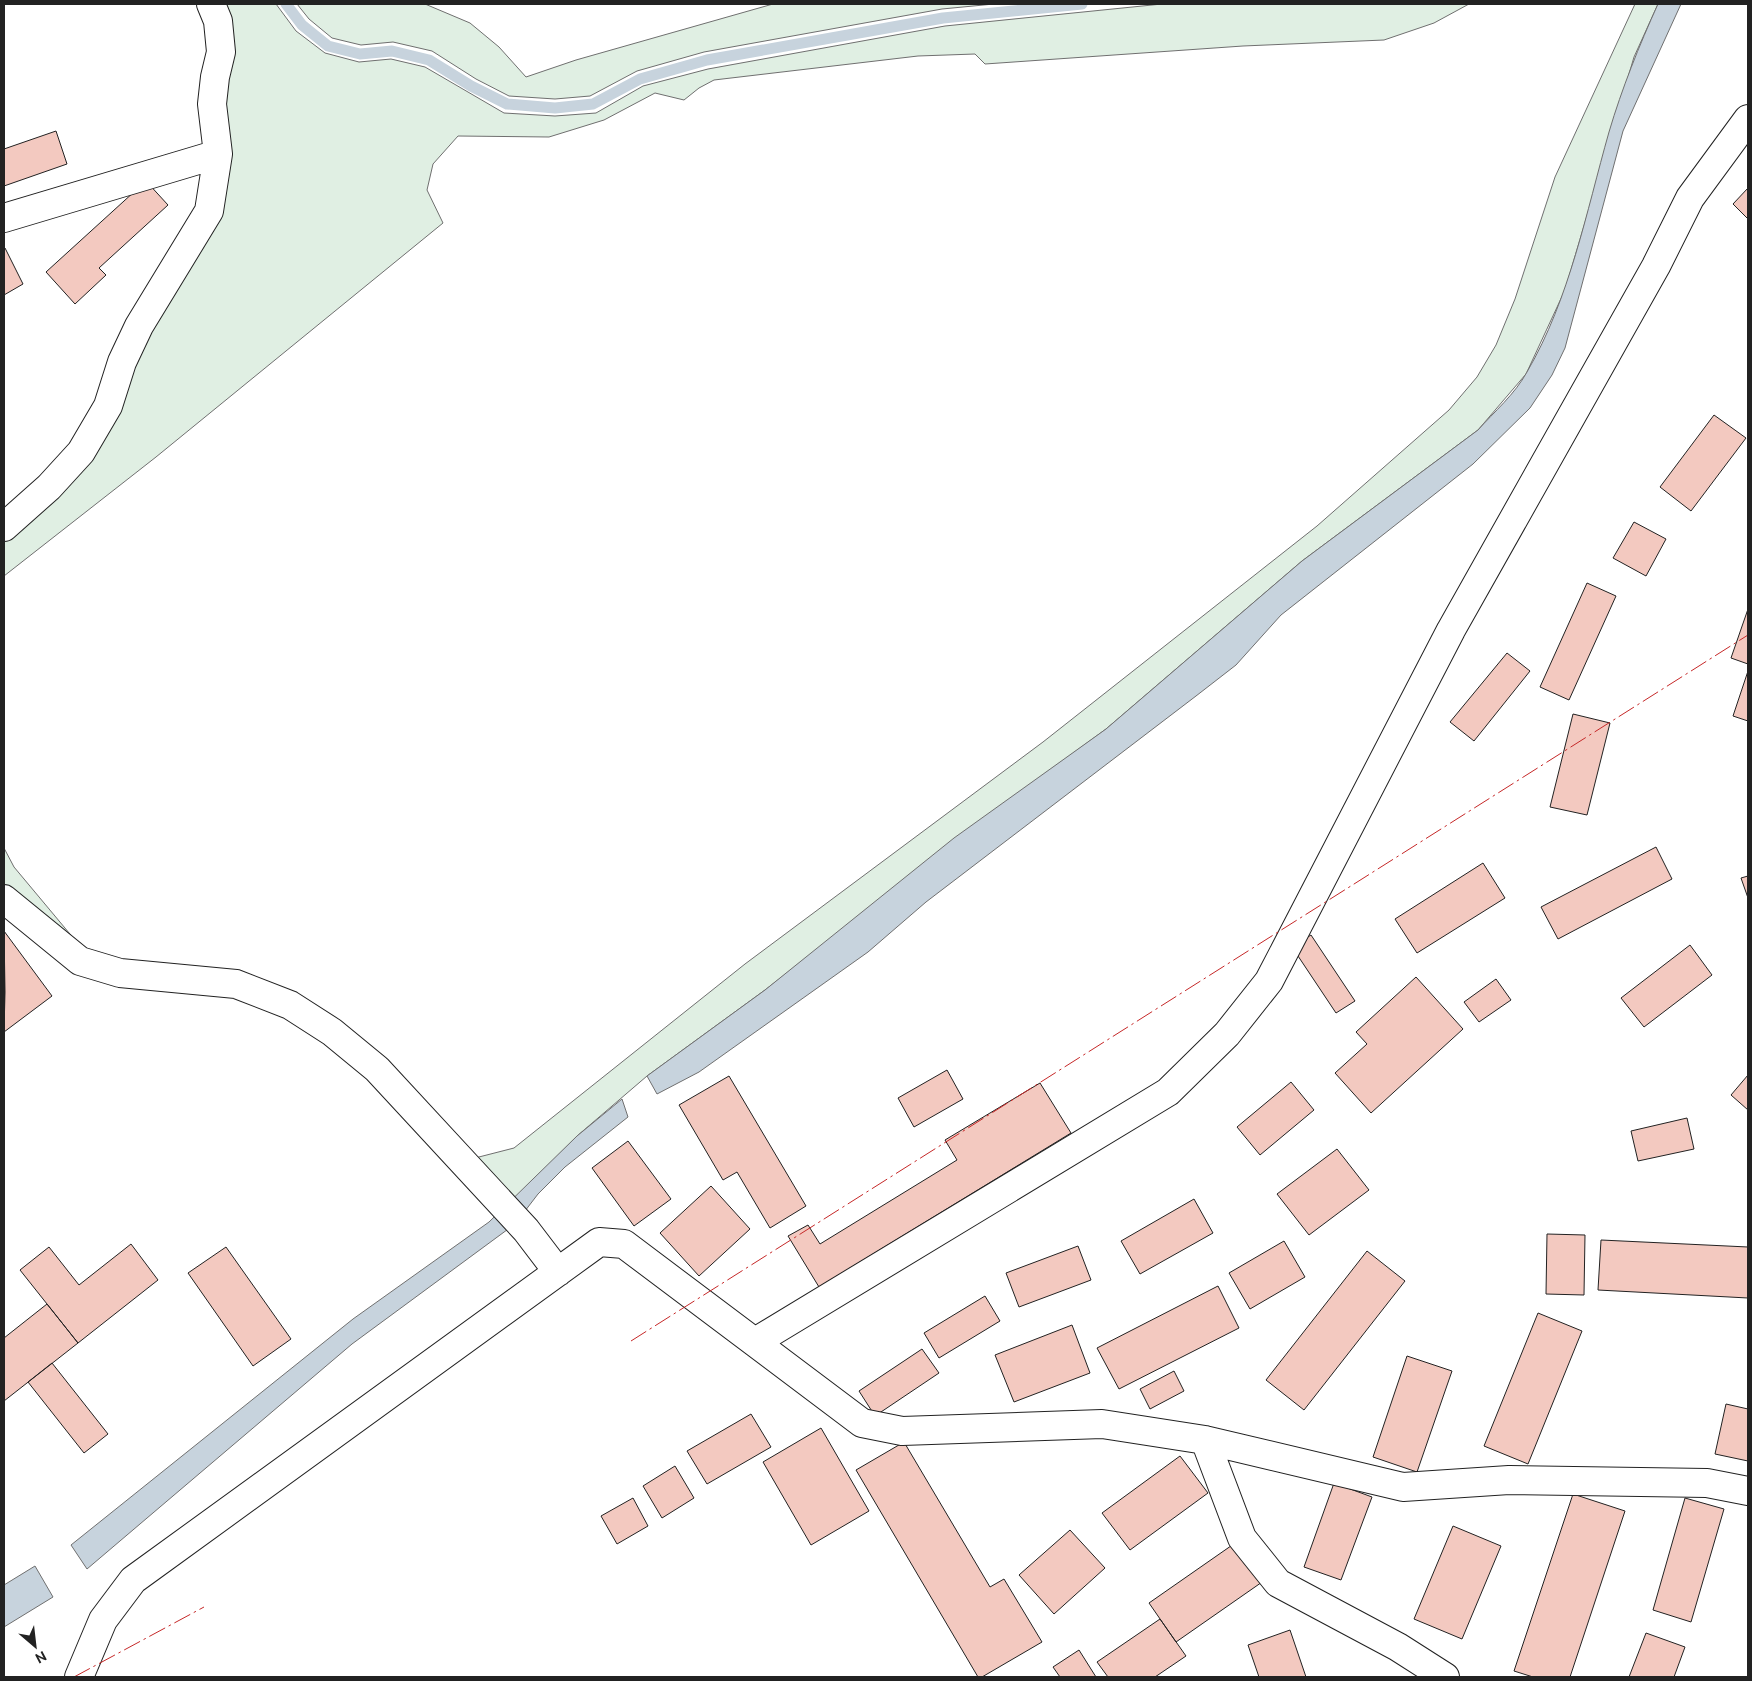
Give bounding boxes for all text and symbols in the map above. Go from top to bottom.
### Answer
north arrow [10,1621,60,1671]
text: N [33,1648,49,1667]

